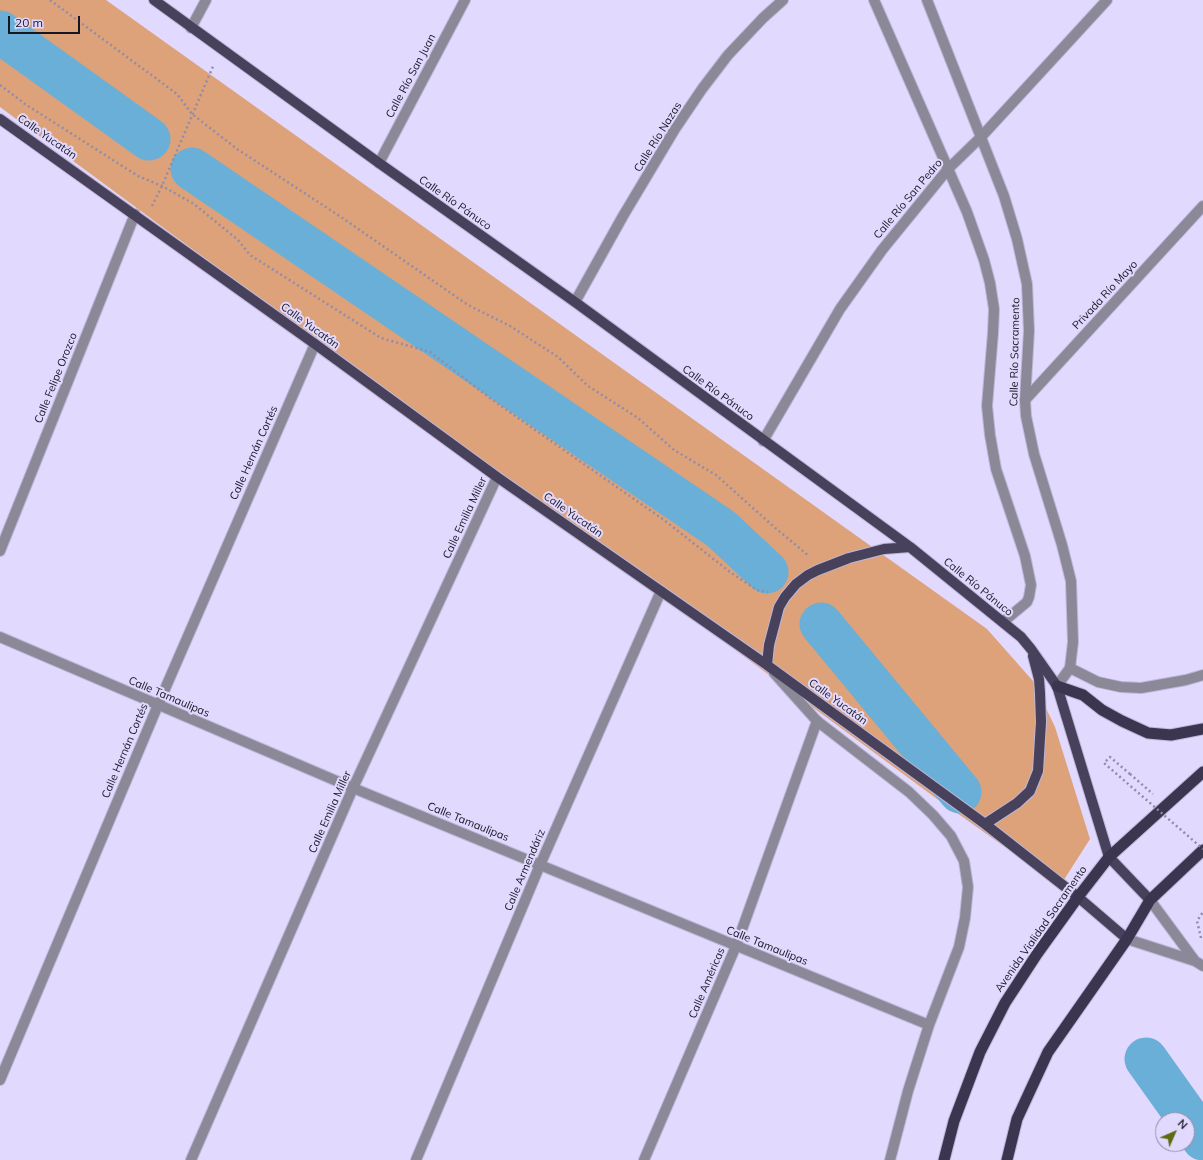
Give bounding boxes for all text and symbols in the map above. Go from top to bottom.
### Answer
scale bar [10,8,82,34]
text: 20 m [15,15,43,30]
street label: Calle Río San Juan [383,32,439,120]
street label: Calle Río Nazas [631,100,685,174]
street label: Calle Yucatán [15,112,79,162]
street label: Calle Río San Pedro [871,156,945,242]
street label: Calle Río Pánuco [416,173,494,233]
street label: Privada Río Mayo [1070,258,1140,332]
street label: Calle Río Sacramento [1007,297,1023,407]
street label: Calle Yucatán [278,300,342,352]
street label: Calle Felipe Orozco [32,331,80,425]
street label: Calle Río Pánuco [680,363,756,423]
street label: Calle Hernán Cortés [227,404,281,502]
street label: Calle Emilia Miller [440,475,490,561]
street label: Calle Yucatán [541,490,605,540]
street label: Calle Río Pánuco [941,555,1015,619]
street label: Calle Tamaulipas [126,674,212,720]
street label: Calle Yucatán [806,676,870,728]
street label: Calle Hernán Cortés [99,702,151,800]
street label: Calle Emilia Miller [306,769,354,855]
street label: Calle Tamaulipas [425,800,511,844]
street label: Calle Armendáriz [502,827,548,913]
street label: Avenida Vialidad Sacramento [992,863,1090,995]
street label: Calle Tamaulipas [724,924,810,968]
street label: Calle Américas [686,946,728,1020]
north arrow [1155,1112,1195,1152]
text: N [1175,1116,1191,1132]

